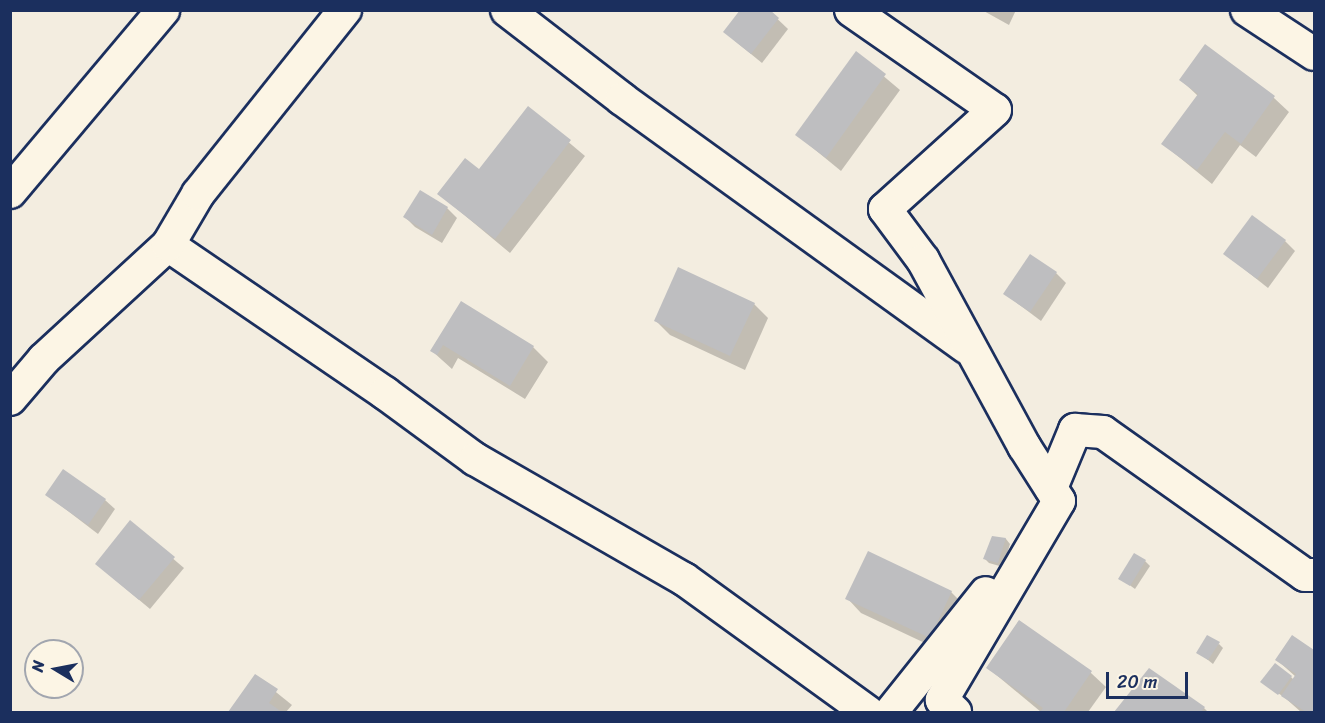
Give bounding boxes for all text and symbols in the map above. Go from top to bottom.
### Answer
north arrow [24,639,84,699]
text: N [23,658,53,674]
scale bar [1109,660,1192,698]
text: 20 m [1117,666,1157,698]

